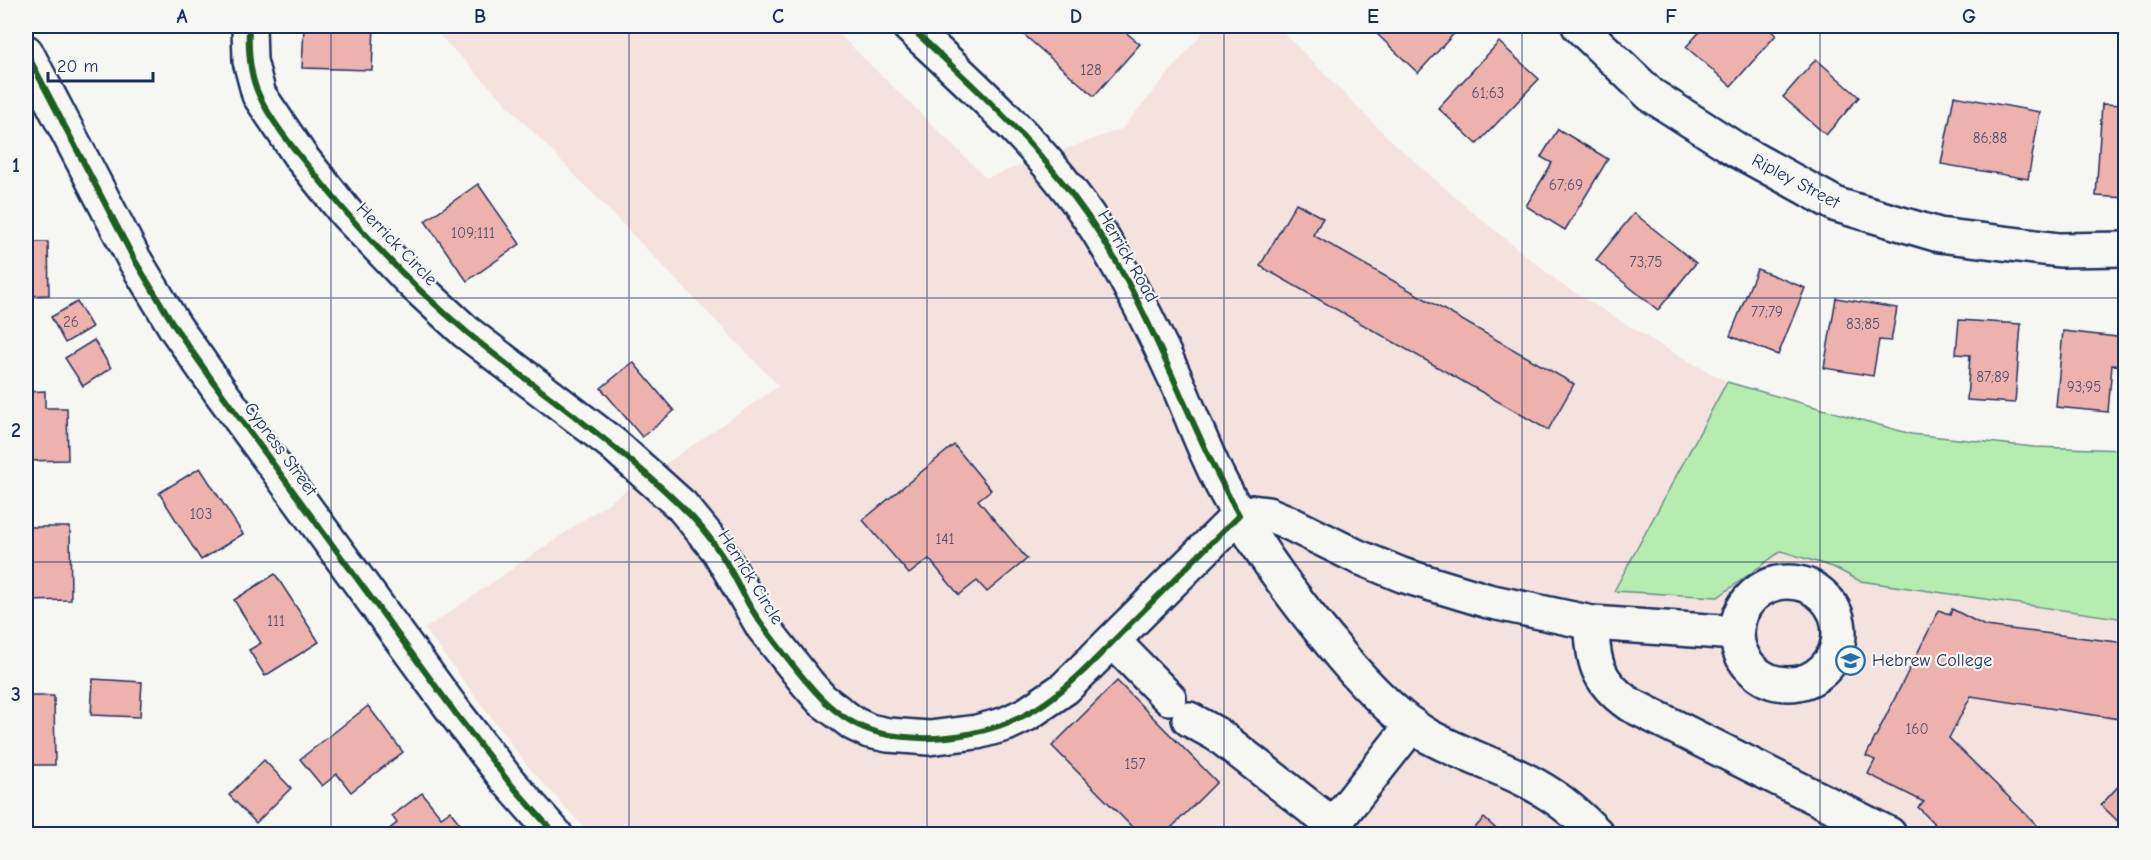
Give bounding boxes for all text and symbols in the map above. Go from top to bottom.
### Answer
text: A [176,5,188,28]
text: B [474,5,486,28]
text: C [772,5,784,28]
text: D [1070,5,1082,28]
text: E [1367,5,1379,28]
text: F [1665,5,1677,28]
text: G [1962,5,1976,28]
scale bar [48,45,153,83]
text: 20 m [57,56,98,77]
house number: 128 [1080,61,1102,79]
house number: 61;63 [1472,84,1504,102]
house number: 86;88 [1973,129,2007,147]
street label: Ripley Street [1748,150,1844,214]
text: 1 [12,154,20,177]
house number: 67;69 [1549,176,1583,194]
street label: Herrick Circle [352,198,441,290]
street label: Herrick Road [1093,207,1162,306]
house number: 109;111 [451,224,495,242]
house number: 73;75 [1630,253,1662,271]
house number: 77;79 [1751,303,1783,321]
house number: 26 [63,313,79,331]
house number: 83;85 [1846,315,1880,333]
house number: 87;89 [1976,368,2010,386]
house number: 93;95 [2067,378,2101,396]
street label: Cypress Street [240,398,322,501]
text: 2 [11,419,21,442]
house number: 103 [190,505,212,523]
street label: Herrick Circle [713,526,788,628]
house number: 141 [935,530,955,548]
house number: 111 [267,612,285,630]
school or university icon: Hebrew College [1835,644,1867,676]
place label: Hebrew College [1872,650,1992,671]
text: 3 [11,683,21,706]
house number: 160 [1905,720,1929,738]
house number: 157 [1124,755,1146,773]

